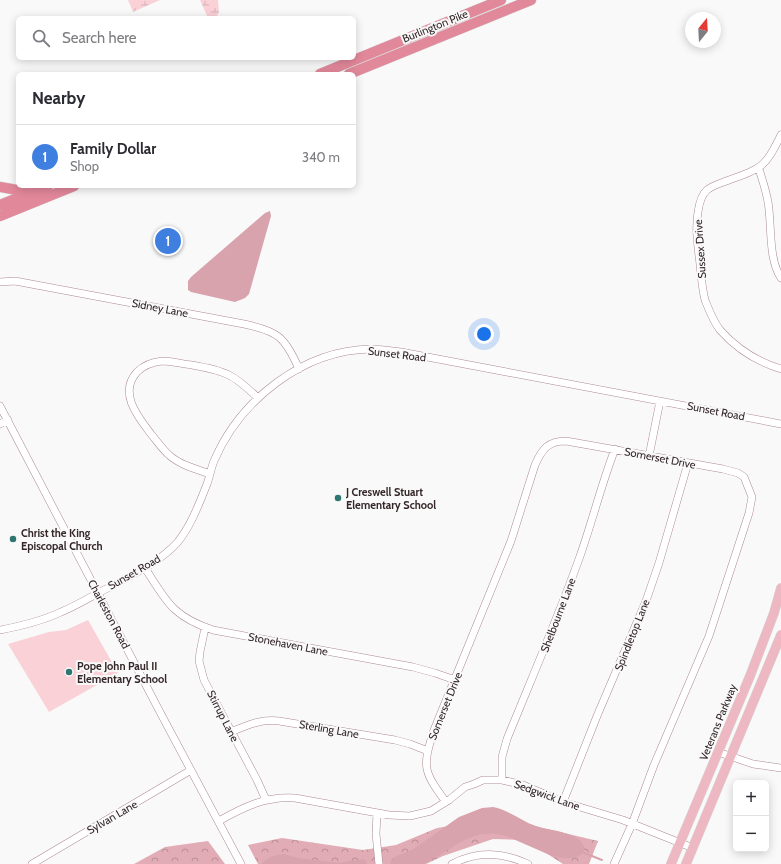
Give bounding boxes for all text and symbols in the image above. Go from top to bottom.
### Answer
street label: Burlington Pike [400,6,470,46]
north arrow [685,12,721,48]
search box [16,16,356,60]
icon: search [30,27,52,49]
text: Search here [62,29,137,47]
text: Nearby [32,88,85,108]
text: Family Dollar [70,140,156,158]
text: 1 [43,149,47,165]
text: 340 m [302,149,340,165]
text: Shop [70,158,99,174]
street label: Sussex Drive [691,219,709,279]
pin: 1 [155,226,181,256]
street label: Sidney Lane [131,296,190,320]
your location [474,324,494,344]
street label: Sunset Road [367,343,427,365]
street label: Sunset Road [686,399,746,423]
street label: Somerset Drive [623,444,697,472]
place label: J Creswell Stuart Elementary School [345,485,436,512]
marker: J Creswell Stuart Elementary School [333,493,343,503]
place label: Christ the King Episcopal Church [21,526,103,553]
marker: Christ the King Episcopal Church [8,534,18,544]
street label: Sunset Road [105,551,163,593]
street label: Shelbourne Lane [537,575,579,654]
street label: Charleston Road [85,577,133,651]
street label: Spindletop Lane [611,597,653,673]
street label: Stonehaven Lane [247,629,329,659]
place label: Pope John Paul II Elementary School [77,659,167,686]
marker: Pope John Paul II Elementary School [64,667,74,677]
street label: Somerset Drive [425,670,465,742]
street label: Veterans Parkway [696,681,740,762]
street label: Stirrup Lane [204,688,242,745]
street label: Sterling Lane [298,717,360,741]
street label: Sedgwick Lane [512,777,582,813]
map controls [733,780,769,852]
button: + [733,780,769,816]
street label: Sylvan Lane [84,797,140,837]
button: − [733,816,769,852]

